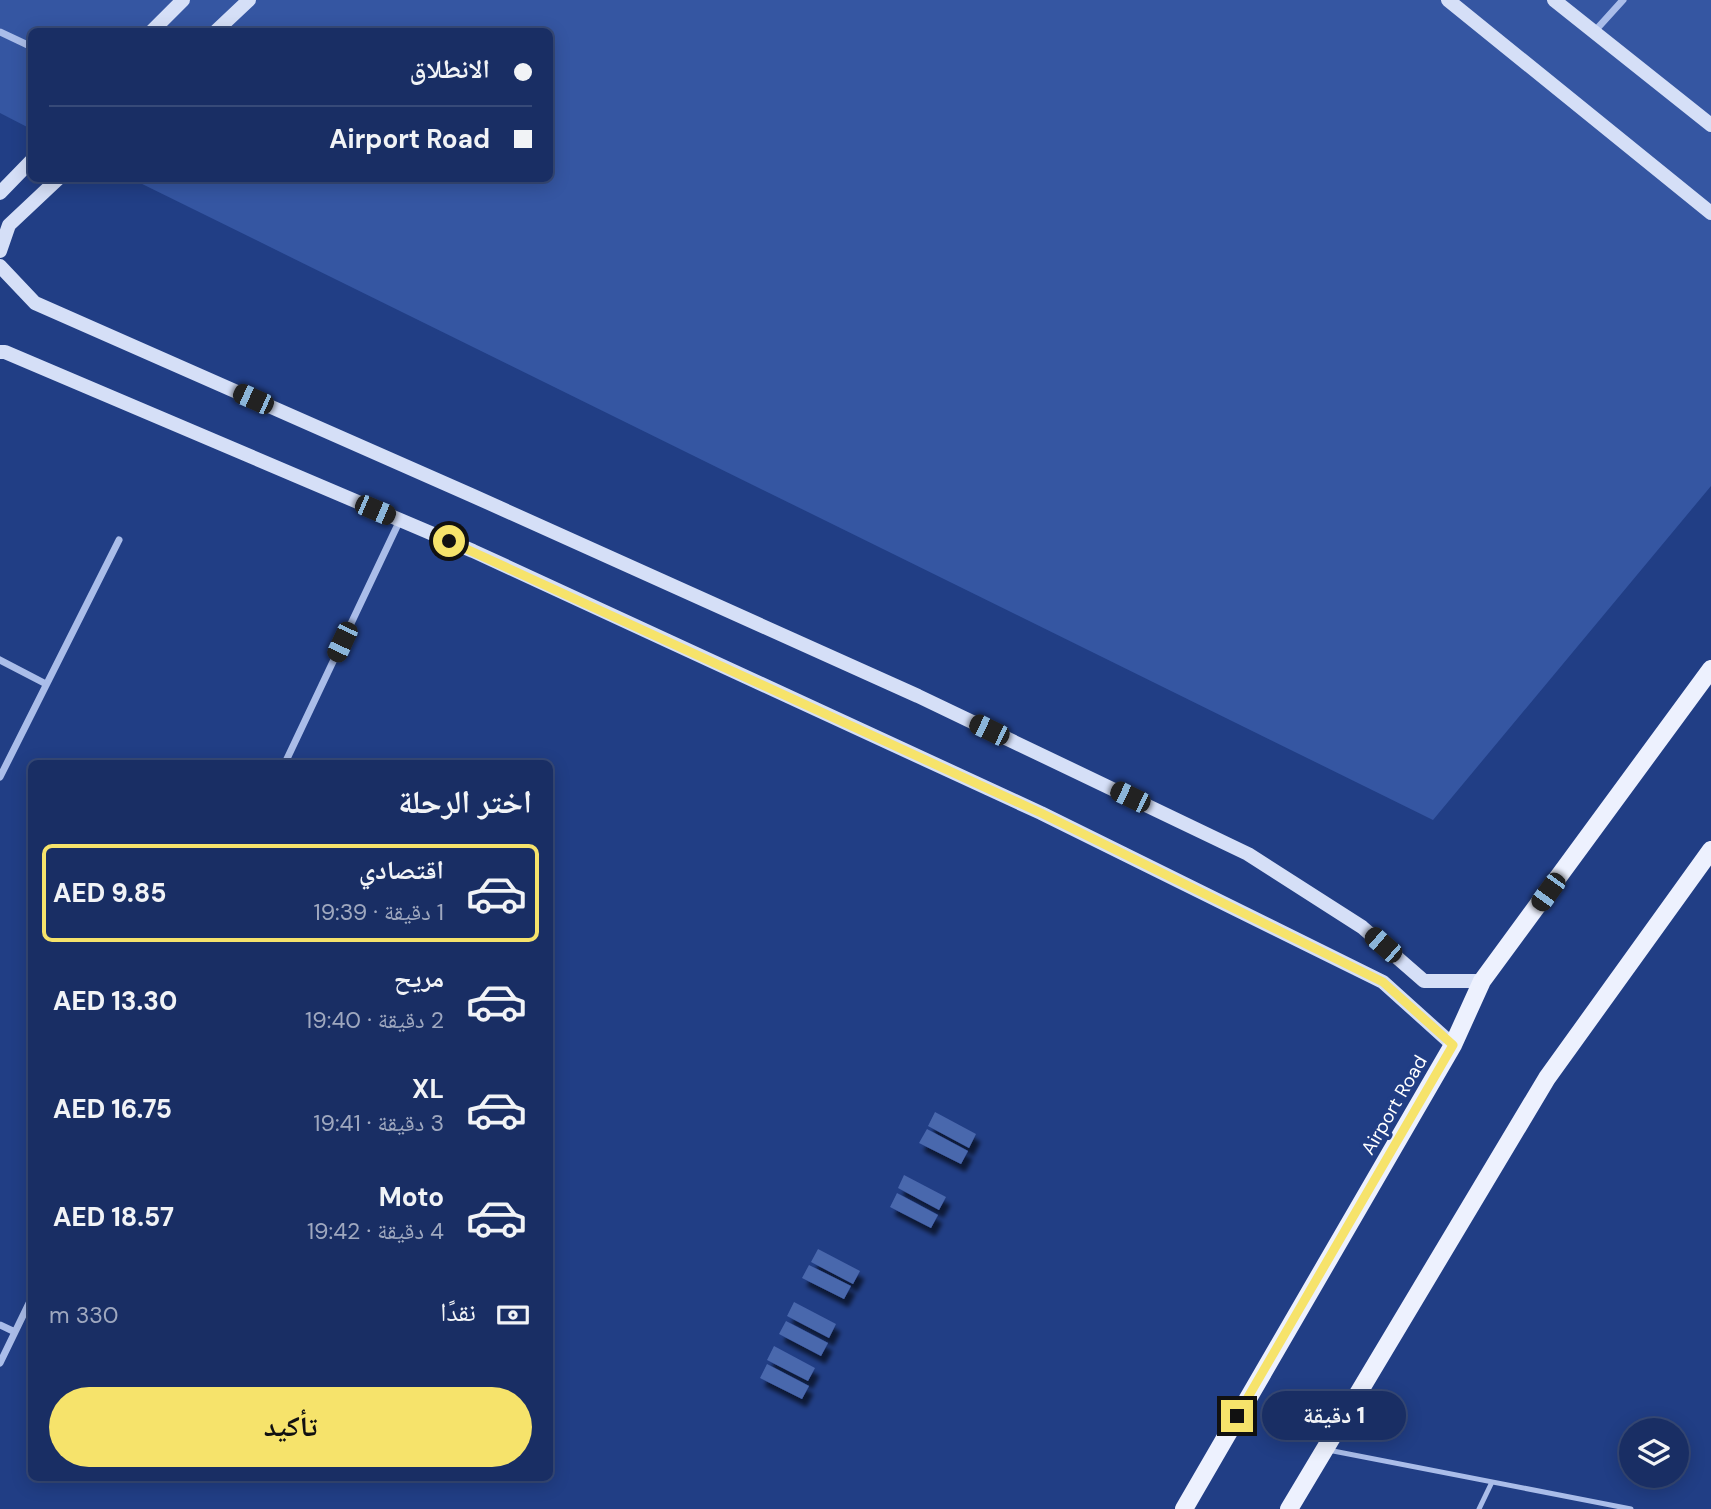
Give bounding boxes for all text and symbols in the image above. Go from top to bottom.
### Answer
text: الانطلاق [410,52,490,86]
text: Airport Road [329,122,490,156]
car [230,381,277,417]
car [352,492,399,528]
route start [433,525,465,557]
car [324,619,361,665]
car [966,711,1013,749]
car [1107,778,1154,816]
text: اختر الرحلة [398,781,532,823]
text: اقتصادي [359,853,444,887]
icon: car [465,862,528,925]
car [1528,869,1569,915]
text: AED 9.85 [53,876,166,910]
text: 1 دقيقة · 19:39 [314,897,444,927]
car [1361,923,1406,967]
text: مريح [394,961,444,995]
icon: car [465,970,528,1033]
text: AED 13.30 [53,984,177,1018]
text: 2 دقيقة · 19:40 [305,1005,444,1035]
street label: Airport Road [1355,1051,1433,1159]
text: XL [412,1072,444,1106]
icon: car [465,1078,528,1141]
text: AED 16.75 [53,1092,172,1126]
text: 3 دقيقة · 19:41 [313,1108,444,1138]
text: Moto [379,1180,444,1214]
icon: car [465,1186,528,1249]
text: AED 18.57 [53,1200,174,1234]
text: 4 دقيقة · 19:42 [307,1216,444,1246]
text: نقدًا [440,1295,476,1329]
icon: cash [494,1296,532,1334]
text: 330 m [49,1300,119,1330]
button: تأكيد [49,1387,532,1467]
callout: 1 دقيقة [1262,1392,1405,1440]
route end [1221,1400,1253,1432]
text: 1 دقيقة [1303,1400,1365,1430]
map controls [1619,1418,1689,1488]
button: layers [1619,1418,1689,1488]

